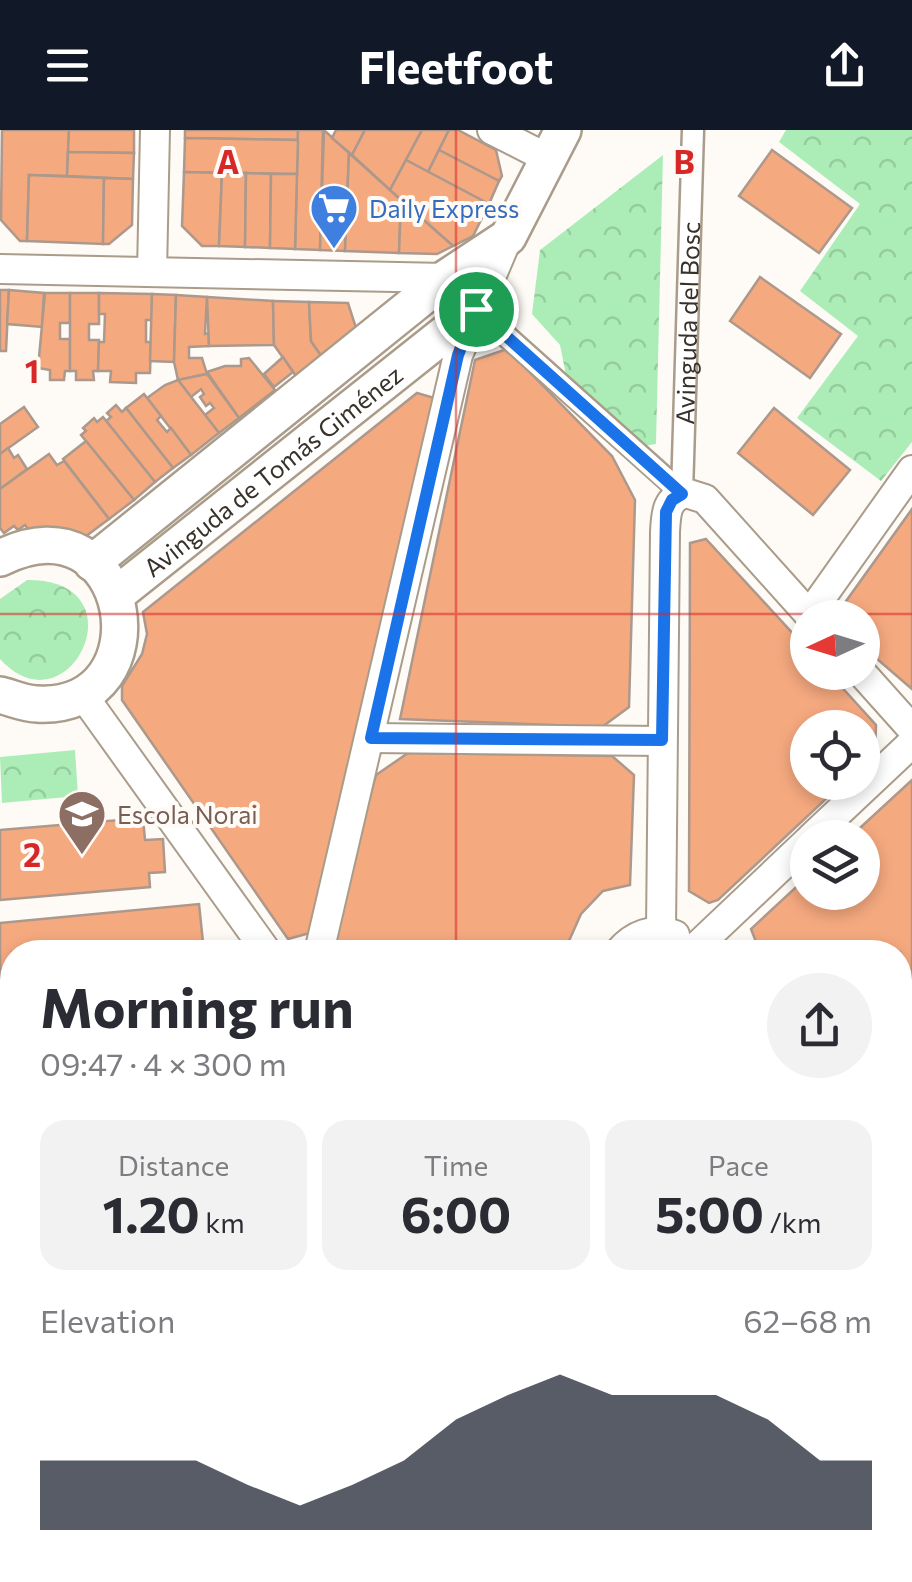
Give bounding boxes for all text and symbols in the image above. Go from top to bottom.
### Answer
icon: menu [40,38,95,93]
text: Fleetfoot [359,38,553,93]
icon: share [817,38,872,93]
text: A [217,141,240,181]
text: B [673,141,695,181]
supermarket icon: Daily Express [308,182,360,250]
place label: Daily Express [369,193,519,223]
street label: Avinguda del Bosc [669,221,705,425]
pin [434,267,519,352]
icon: arrive [449,282,504,337]
text: 1 [25,350,39,390]
street label: Avinguda de Tomás Giménez [137,359,408,582]
north arrow [790,600,880,690]
map controls [790,600,880,910]
button: locate [790,710,880,800]
school or university icon: Escola Norai [56,788,108,856]
place label: Escola Norai [117,799,258,829]
button: layers [790,820,880,910]
text: 2 [23,834,41,874]
text: Morning run [40,972,354,1039]
button: share [767,973,872,1078]
text: 09:47 · 4 × 300 m [40,1043,287,1083]
text: Distance [118,1148,229,1182]
text: Time [424,1148,488,1182]
text: Pace [708,1148,769,1182]
text: 1.20 [103,1182,200,1243]
text: 6:00 [401,1182,511,1243]
text: 5:00 [655,1182,764,1243]
text: km [200,1205,245,1239]
text: /km [764,1205,821,1239]
text: Elevation [40,1300,175,1340]
text: 62–68 m [743,1300,872,1340]

